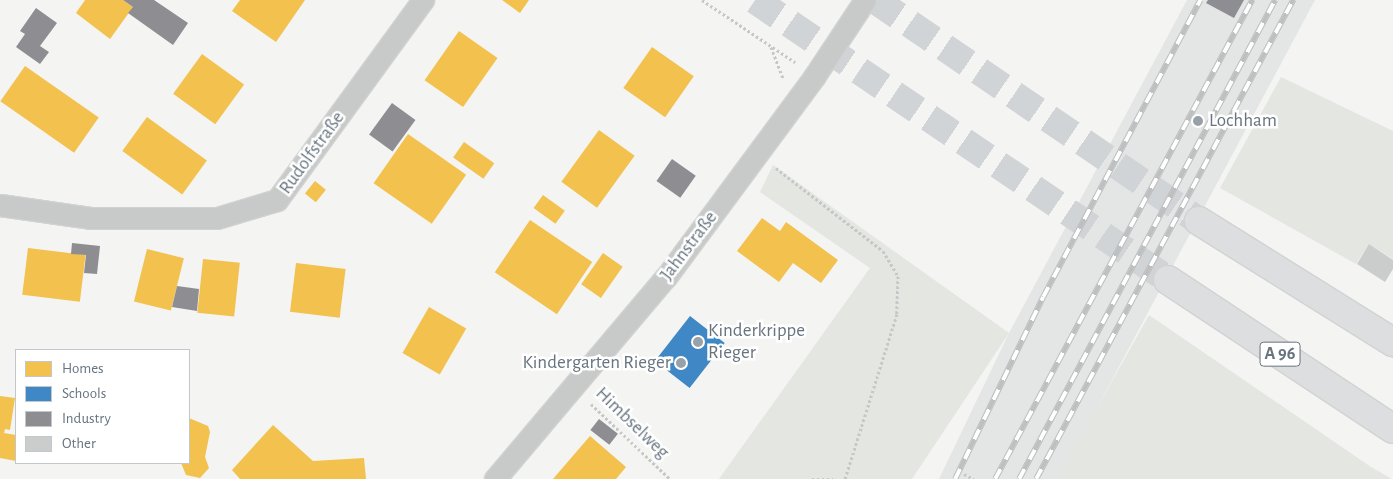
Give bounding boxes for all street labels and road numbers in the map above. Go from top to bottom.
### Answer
street label: Rudolfstraße [274,107,350,199]
street label: Jahnstraße [656,207,722,285]
road number: A 96 [1259,338,1301,369]
street label: Himbselweg [590,382,674,464]

